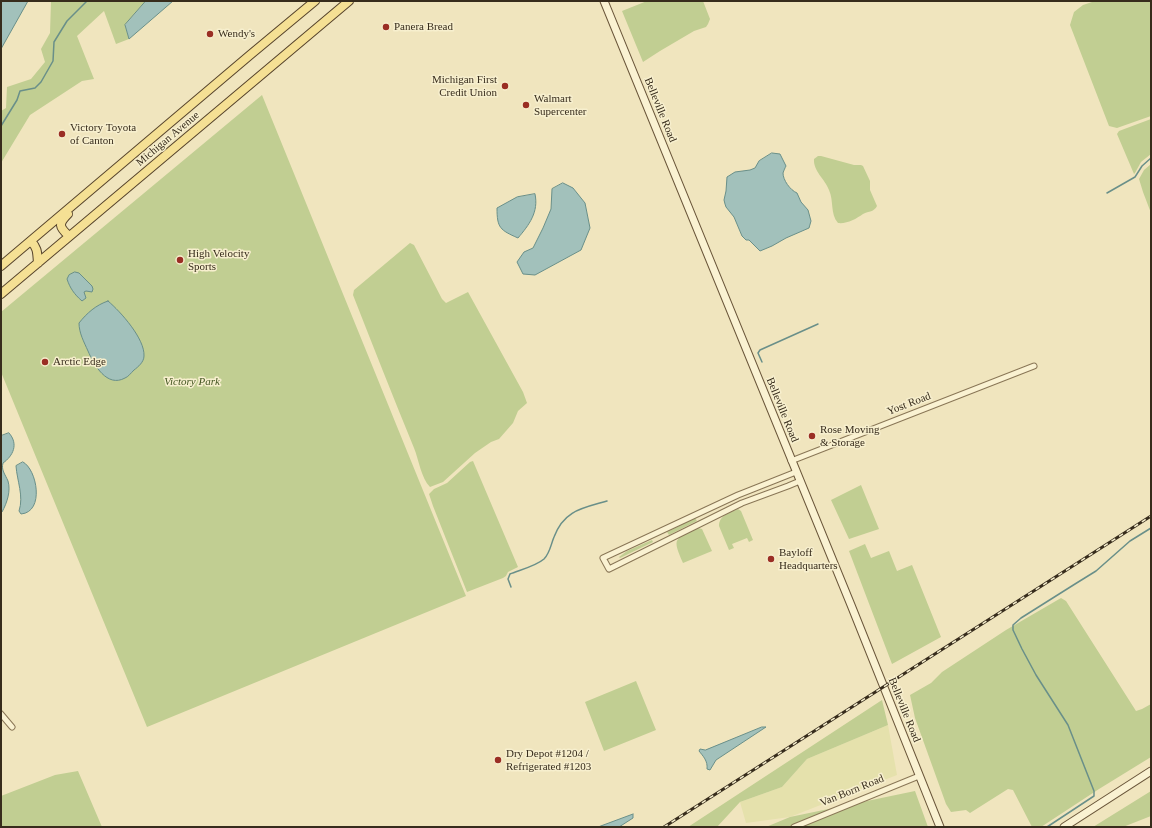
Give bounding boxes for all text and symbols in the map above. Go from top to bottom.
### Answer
place label: Panera Bread [394,20,453,34]
marker: Panera Bread [381,22,391,32]
place label: Wendy's [218,27,255,41]
marker: Wendy's [205,29,215,39]
place label: Michigan First Credit Union [432,73,497,99]
street label: Belleville Road [641,76,679,144]
marker: Michigan First Credit Union [500,81,510,91]
place label: Walmart Supercenter [534,92,587,118]
marker: Walmart Supercenter [521,100,531,110]
street label: Michigan Avenue [134,109,202,169]
place label: Victory Toyota of Canton [70,121,136,147]
marker: Victory Toyota of Canton [57,129,67,139]
place label: High Velocity Sports [188,247,249,273]
marker: High Velocity Sports [175,255,185,265]
place label: Arctic Edge [53,355,106,369]
marker: Arctic Edge [40,357,50,367]
park label: Victory Park [164,375,220,389]
street label: Belleville Road [763,376,801,444]
street label: Yost Road [885,390,933,418]
place label: Rose Moving & Storage [820,423,880,449]
marker: Rose Moving & Storage [807,431,817,441]
place label: Bayloff Headquarters [779,546,838,572]
marker: Bayloff Headquarters [766,554,776,564]
street label: Belleville Road [885,676,923,744]
place label: Dry Depot #1204 / Refrigerated #1203 [506,747,591,773]
marker: Dry Depot #1204 / Refrigerated #1203 [493,755,503,765]
street label: Van Born Road [818,772,886,810]

